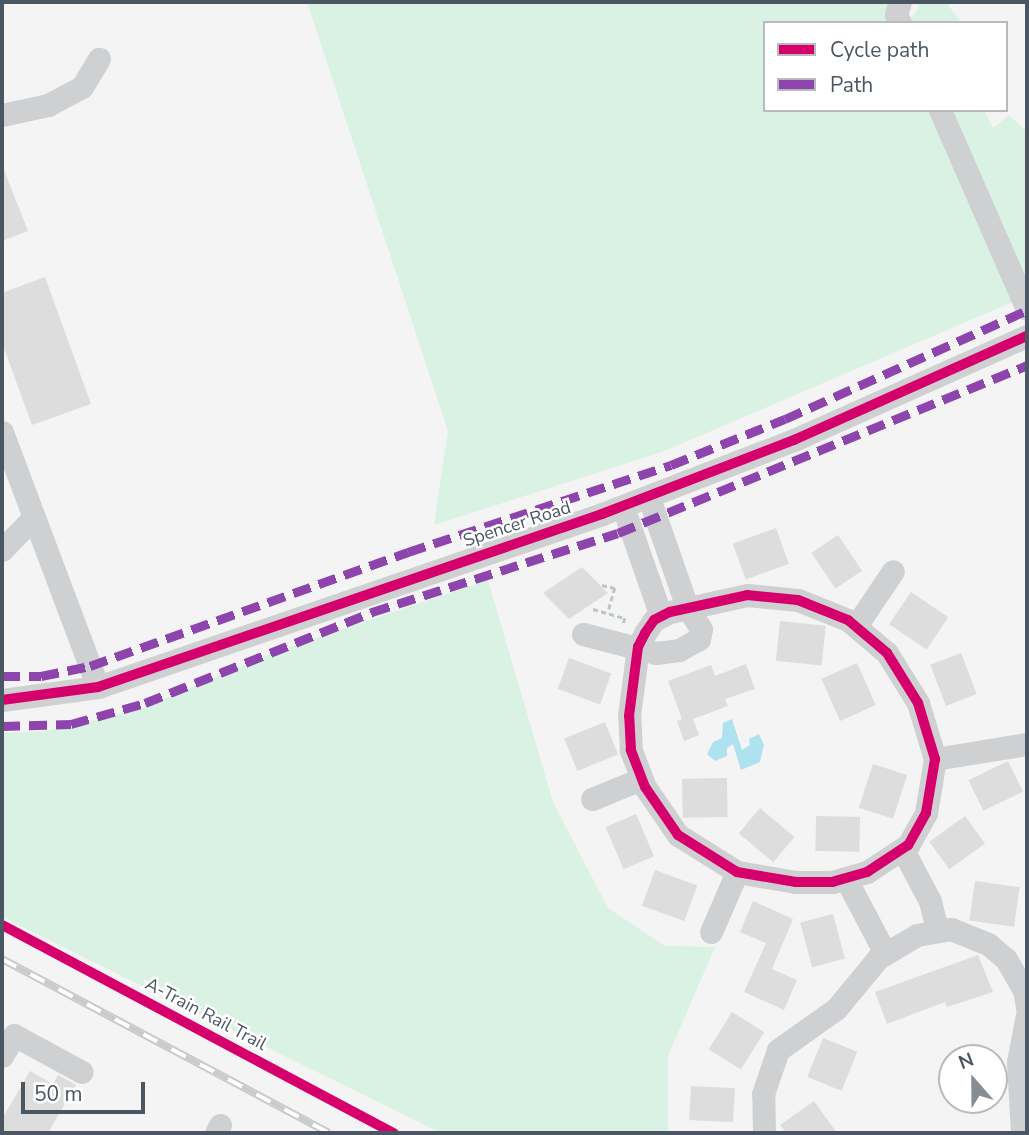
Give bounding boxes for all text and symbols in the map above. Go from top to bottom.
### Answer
legend [763,21,1008,112]
text: Cycle path [830,36,929,64]
text: Path [830,71,873,99]
street label: Spencer Road [460,496,574,552]
street label: A-Train Rail Trail [142,973,270,1055]
north arrow [938,1044,1008,1114]
text: N [955,1047,977,1076]
scale bar [24,1068,149,1112]
text: 50 m [34,1080,83,1108]

